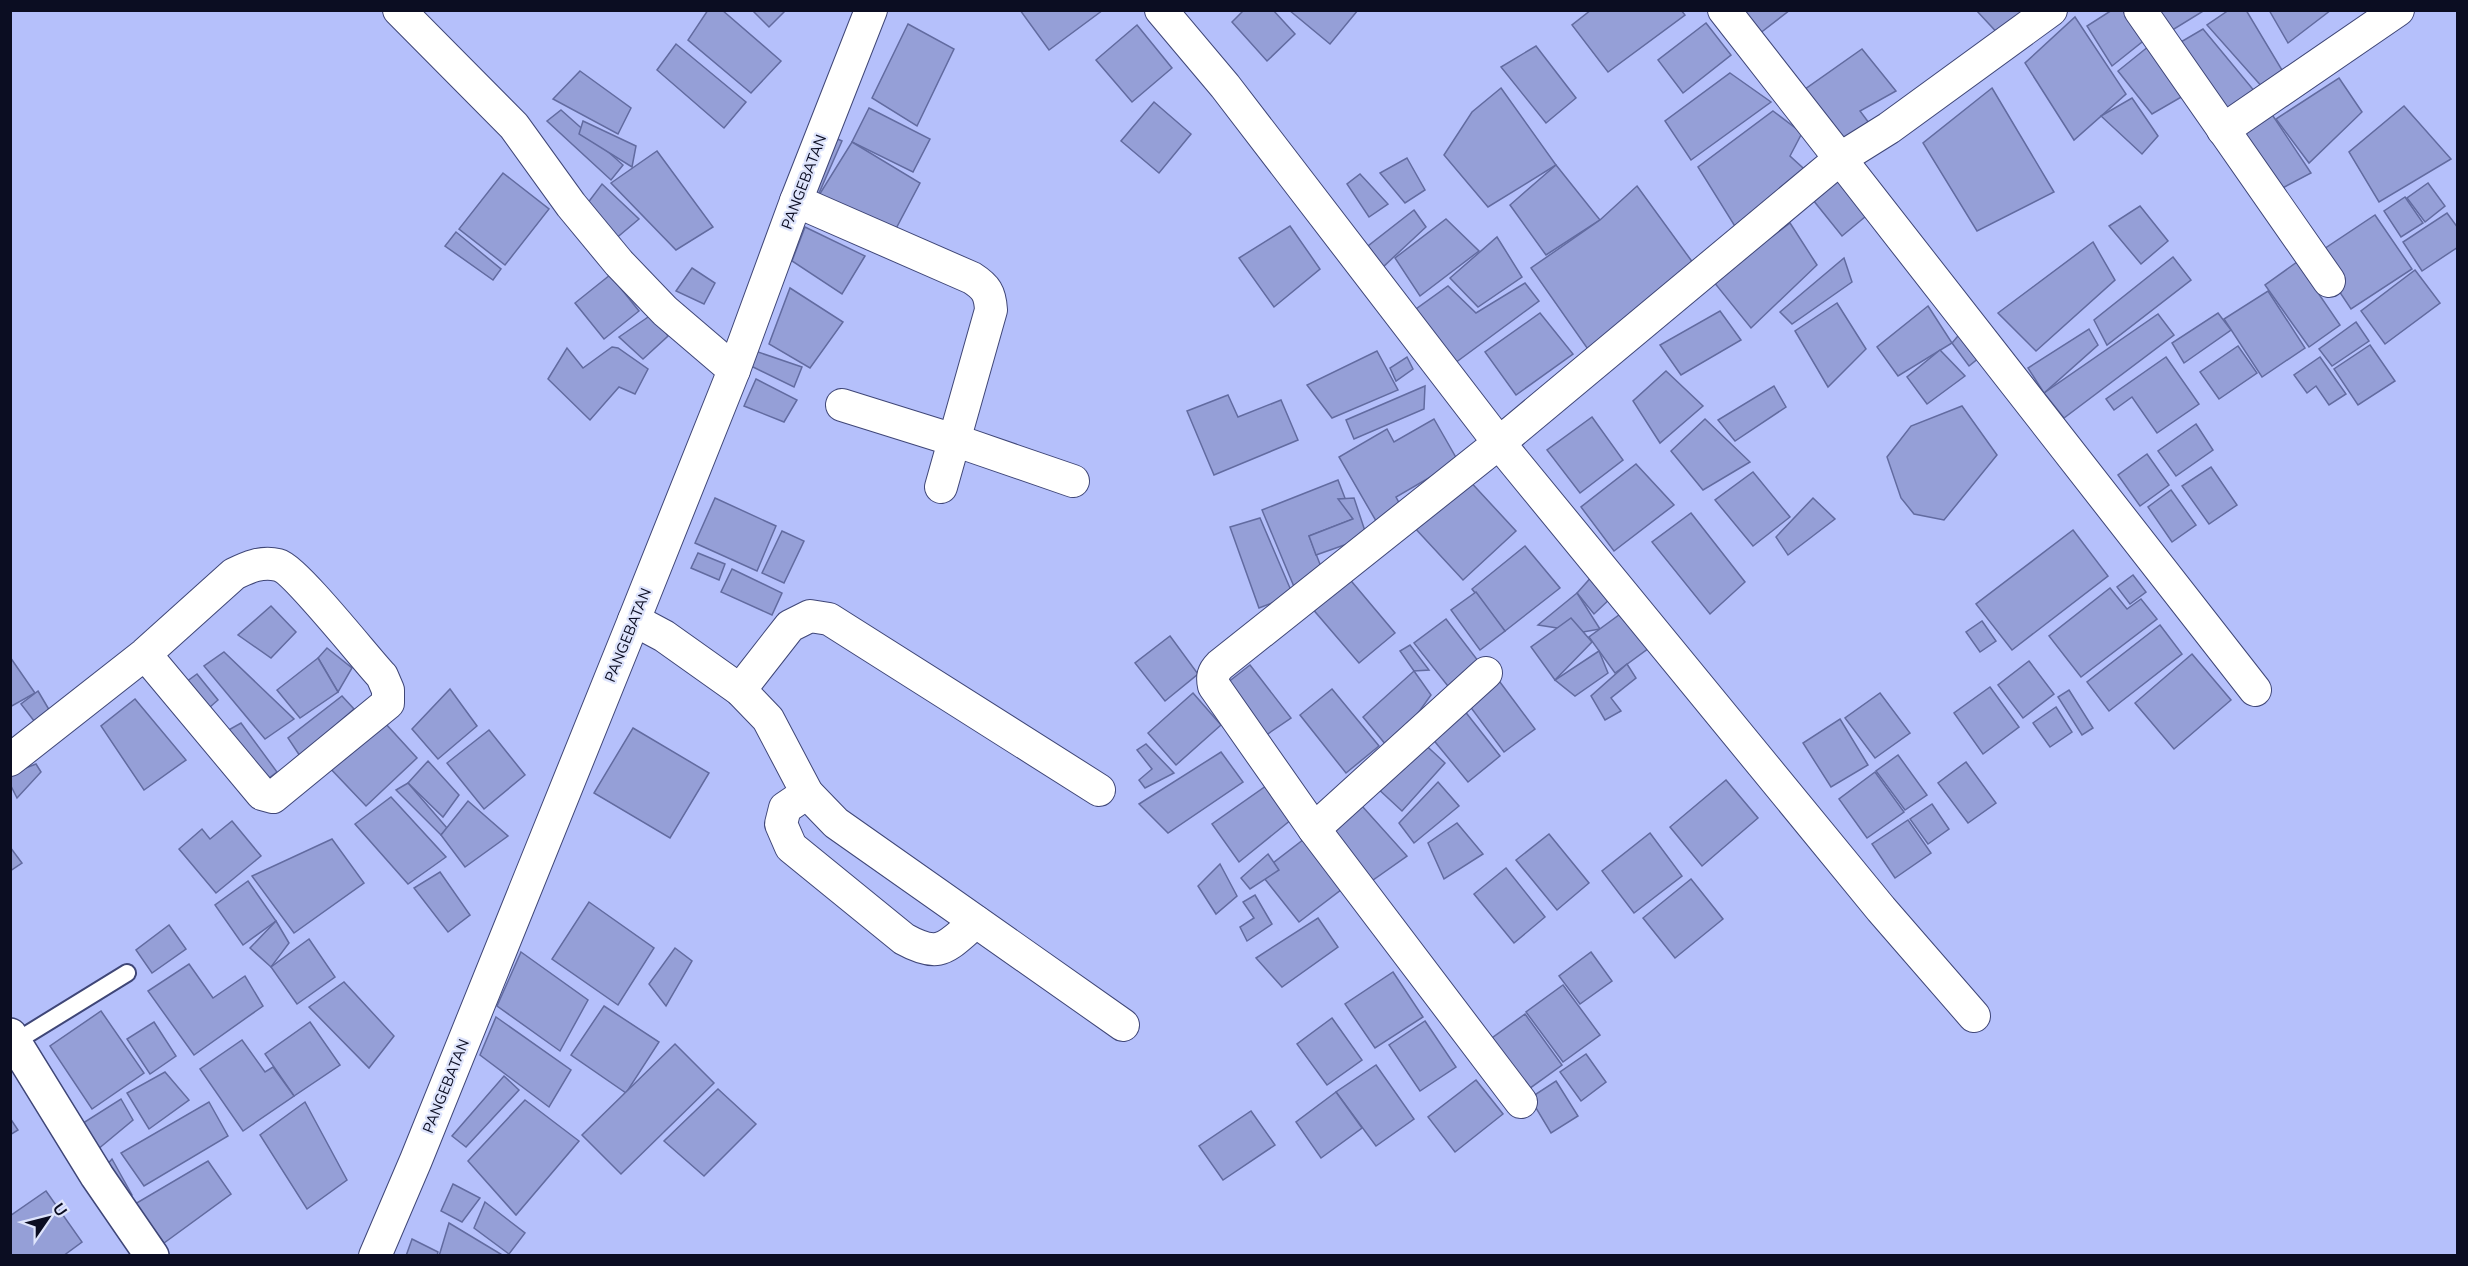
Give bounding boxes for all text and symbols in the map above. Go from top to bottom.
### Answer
street label: PANGEBATAN [777,132,831,232]
street label: PANGEBATAN [600,585,656,685]
street label: PANGEBATAN [418,1036,474,1136]
north arrow [18,1188,78,1248]
text: U [47,1199,72,1221]

